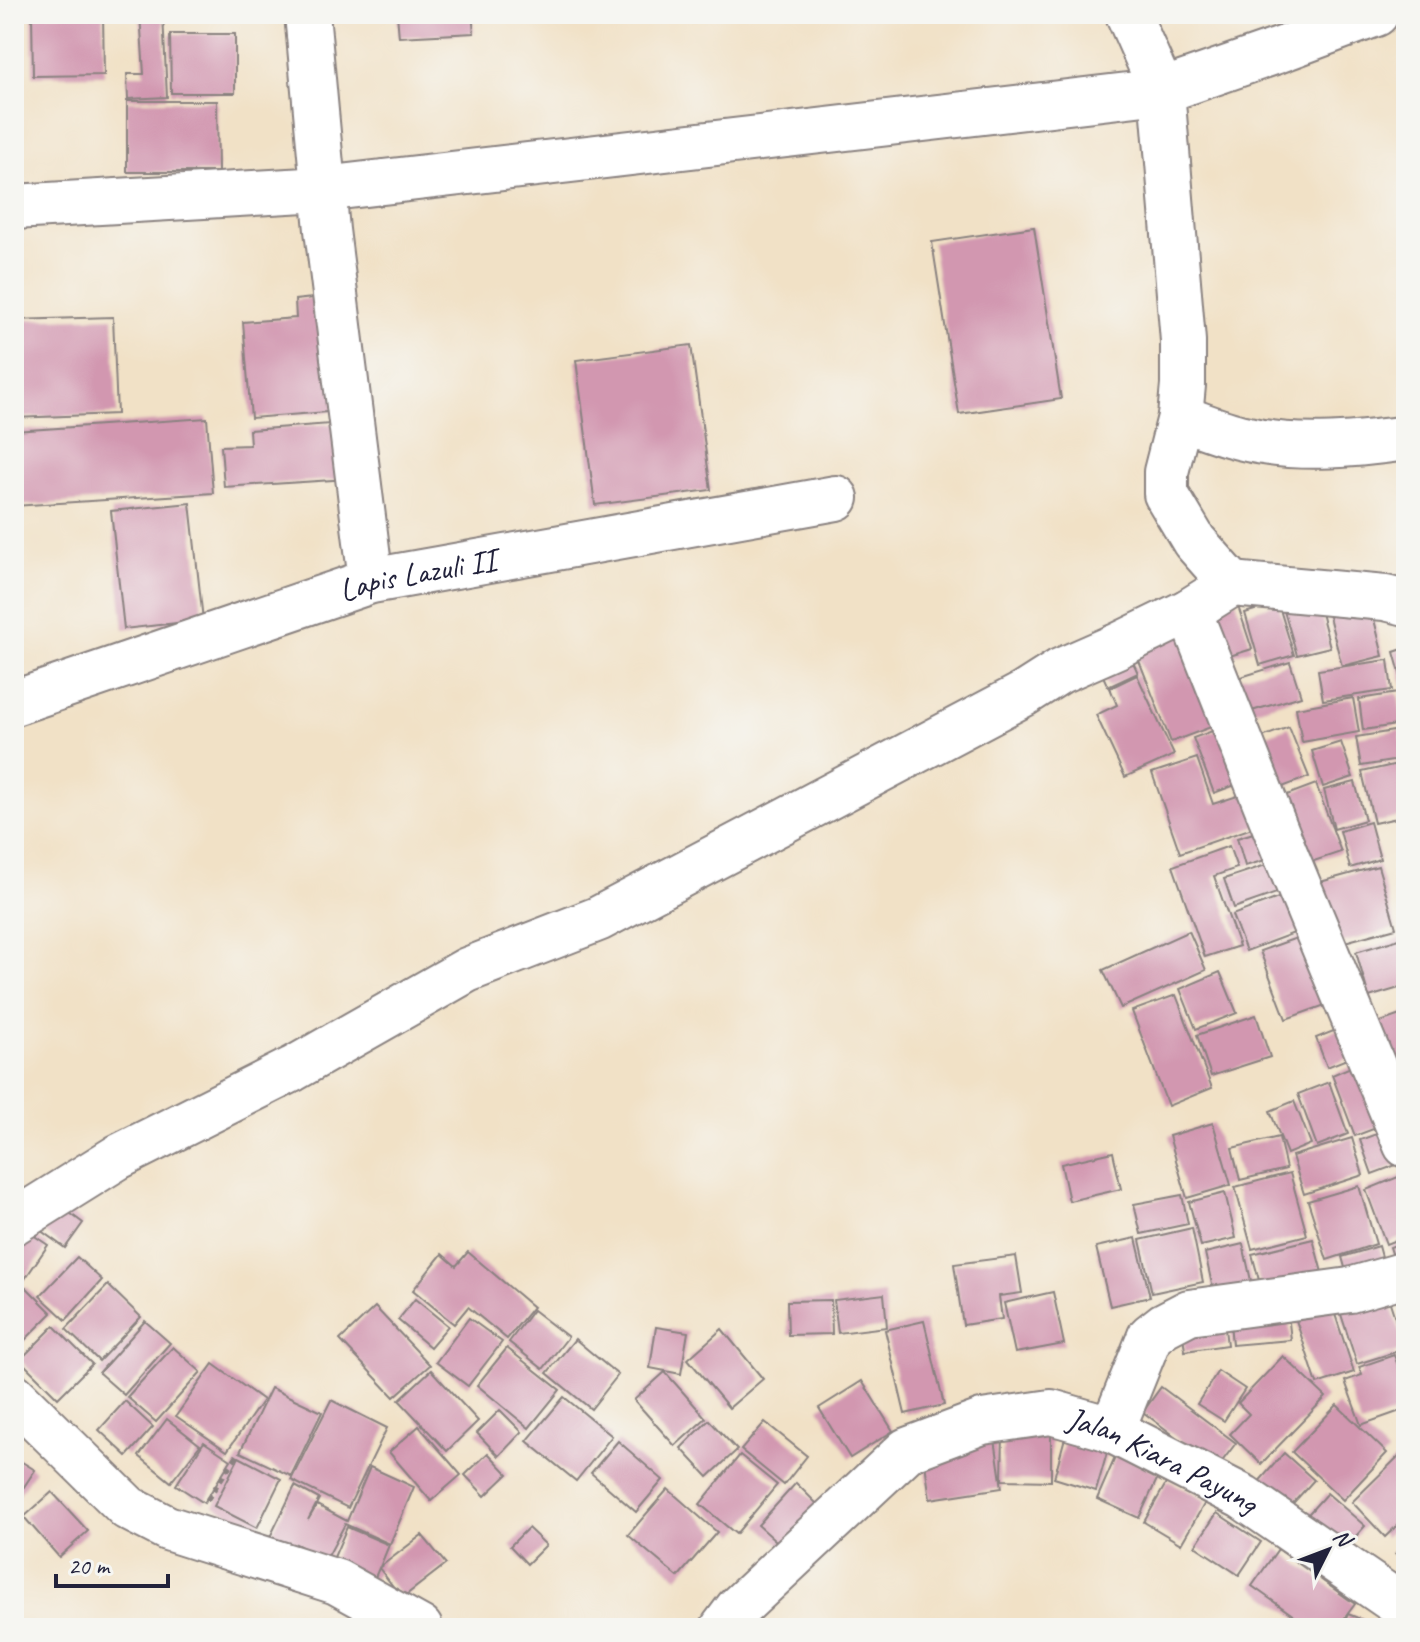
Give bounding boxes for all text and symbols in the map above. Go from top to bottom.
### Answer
street label: Lapis Lazuli II [333,538,505,611]
street label: Jalan Kiara Payung [1061,1397,1268,1523]
north arrow [1288,1510,1368,1590]
text: N [1327,1523,1359,1554]
scale bar [56,1538,168,1588]
text: 20 m [68,1551,111,1581]

